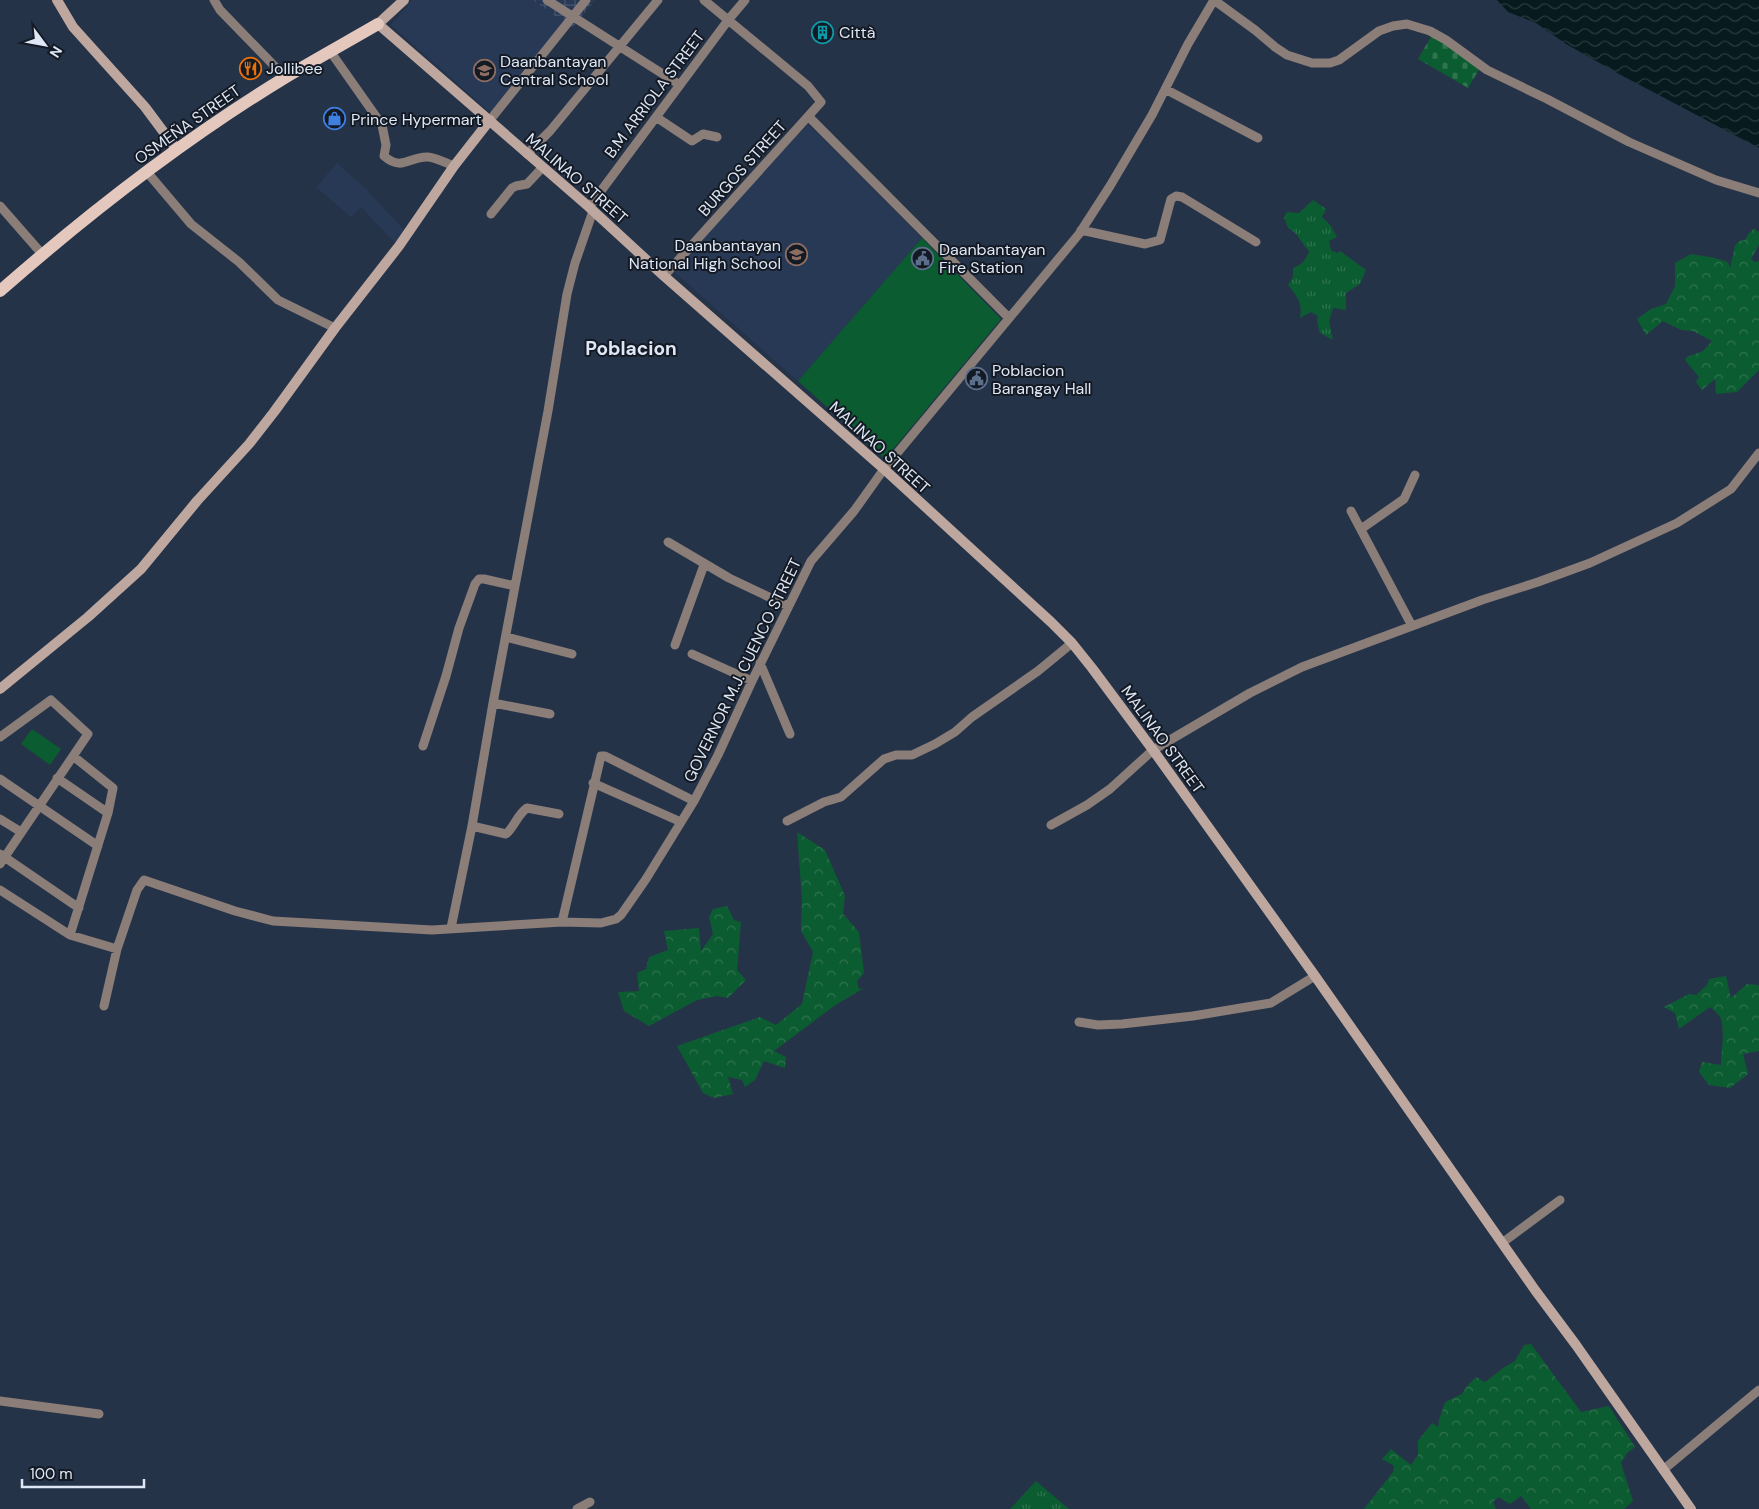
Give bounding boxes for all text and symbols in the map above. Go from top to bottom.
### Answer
north arrow [20,20,70,70]
building icon: Città [811,20,835,44]
place label: Città [839,22,876,43]
street label: B.M ARRIOLA STREET [600,26,709,162]
text: N [46,43,66,61]
place label: Daanbantayan Central School [500,51,609,90]
restaurant icon: Jollibee [238,56,262,80]
place label: Jollibee [266,58,323,79]
school or university icon: Daanbantayan Central School [472,58,496,82]
street label: OSMEÑA STREET [130,80,244,169]
shop icon: Prince Hypermart [323,107,347,131]
place label: Prince Hypermart [351,109,482,130]
street label: BURGOS STREET [694,116,791,221]
street label: MALINAO STREET [521,128,632,228]
place label: Daanbantayan National High School [629,235,781,274]
place label: Daanbantayan Fire Station [939,239,1046,278]
school or university icon: Daanbantayan National High School [785,242,809,266]
public building icon: Daanbantayan Fire Station [911,246,935,270]
district label: Poblacion [585,336,677,361]
place label: Poblacion Barangay Hall [992,360,1091,399]
public building icon: Poblacion Barangay Hall [964,367,988,391]
street label: MALINAO STREET [825,397,934,498]
street label: GOVERNOR M.J. CUENCO STREET [679,555,806,786]
street label: MALINAO STREET [1116,681,1209,797]
scale bar [22,1456,145,1488]
text: 100 m [30,1464,73,1484]

